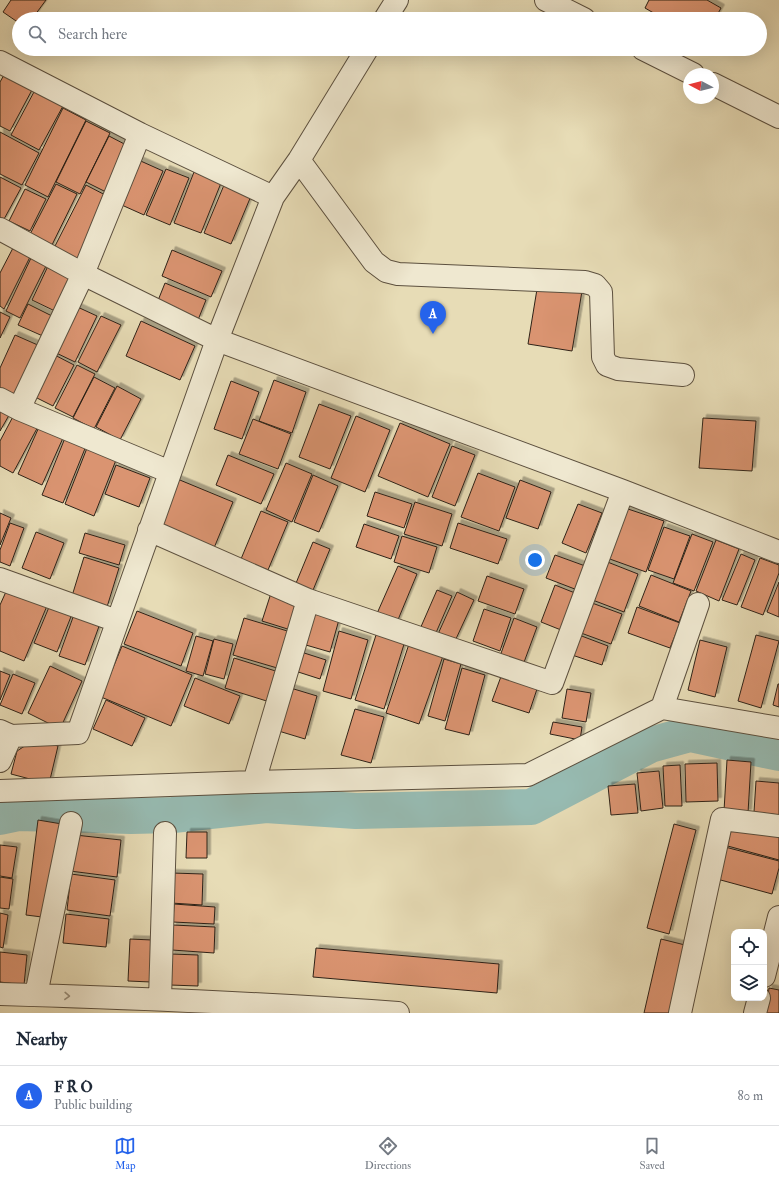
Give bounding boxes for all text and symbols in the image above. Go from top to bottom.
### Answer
search box [12,12,767,56]
icon: search [26,23,48,45]
text: Search here [58,25,127,44]
north arrow [683,68,719,104]
pin: A [420,301,446,334]
your location [525,550,545,570]
map controls [731,929,767,1001]
button: locate [731,929,767,965]
button: layers [731,965,767,1001]
one-way arrow [64,992,70,1000]
text: Nearby [16,1029,67,1050]
text: F R O [54,1078,93,1097]
text: A [25,1088,33,1104]
text: 80 m [737,1088,763,1104]
text: Public building [54,1097,132,1113]
tab: Map [114,1135,136,1172]
tab: Directions [365,1135,411,1172]
tab: Saved [640,1135,665,1172]

